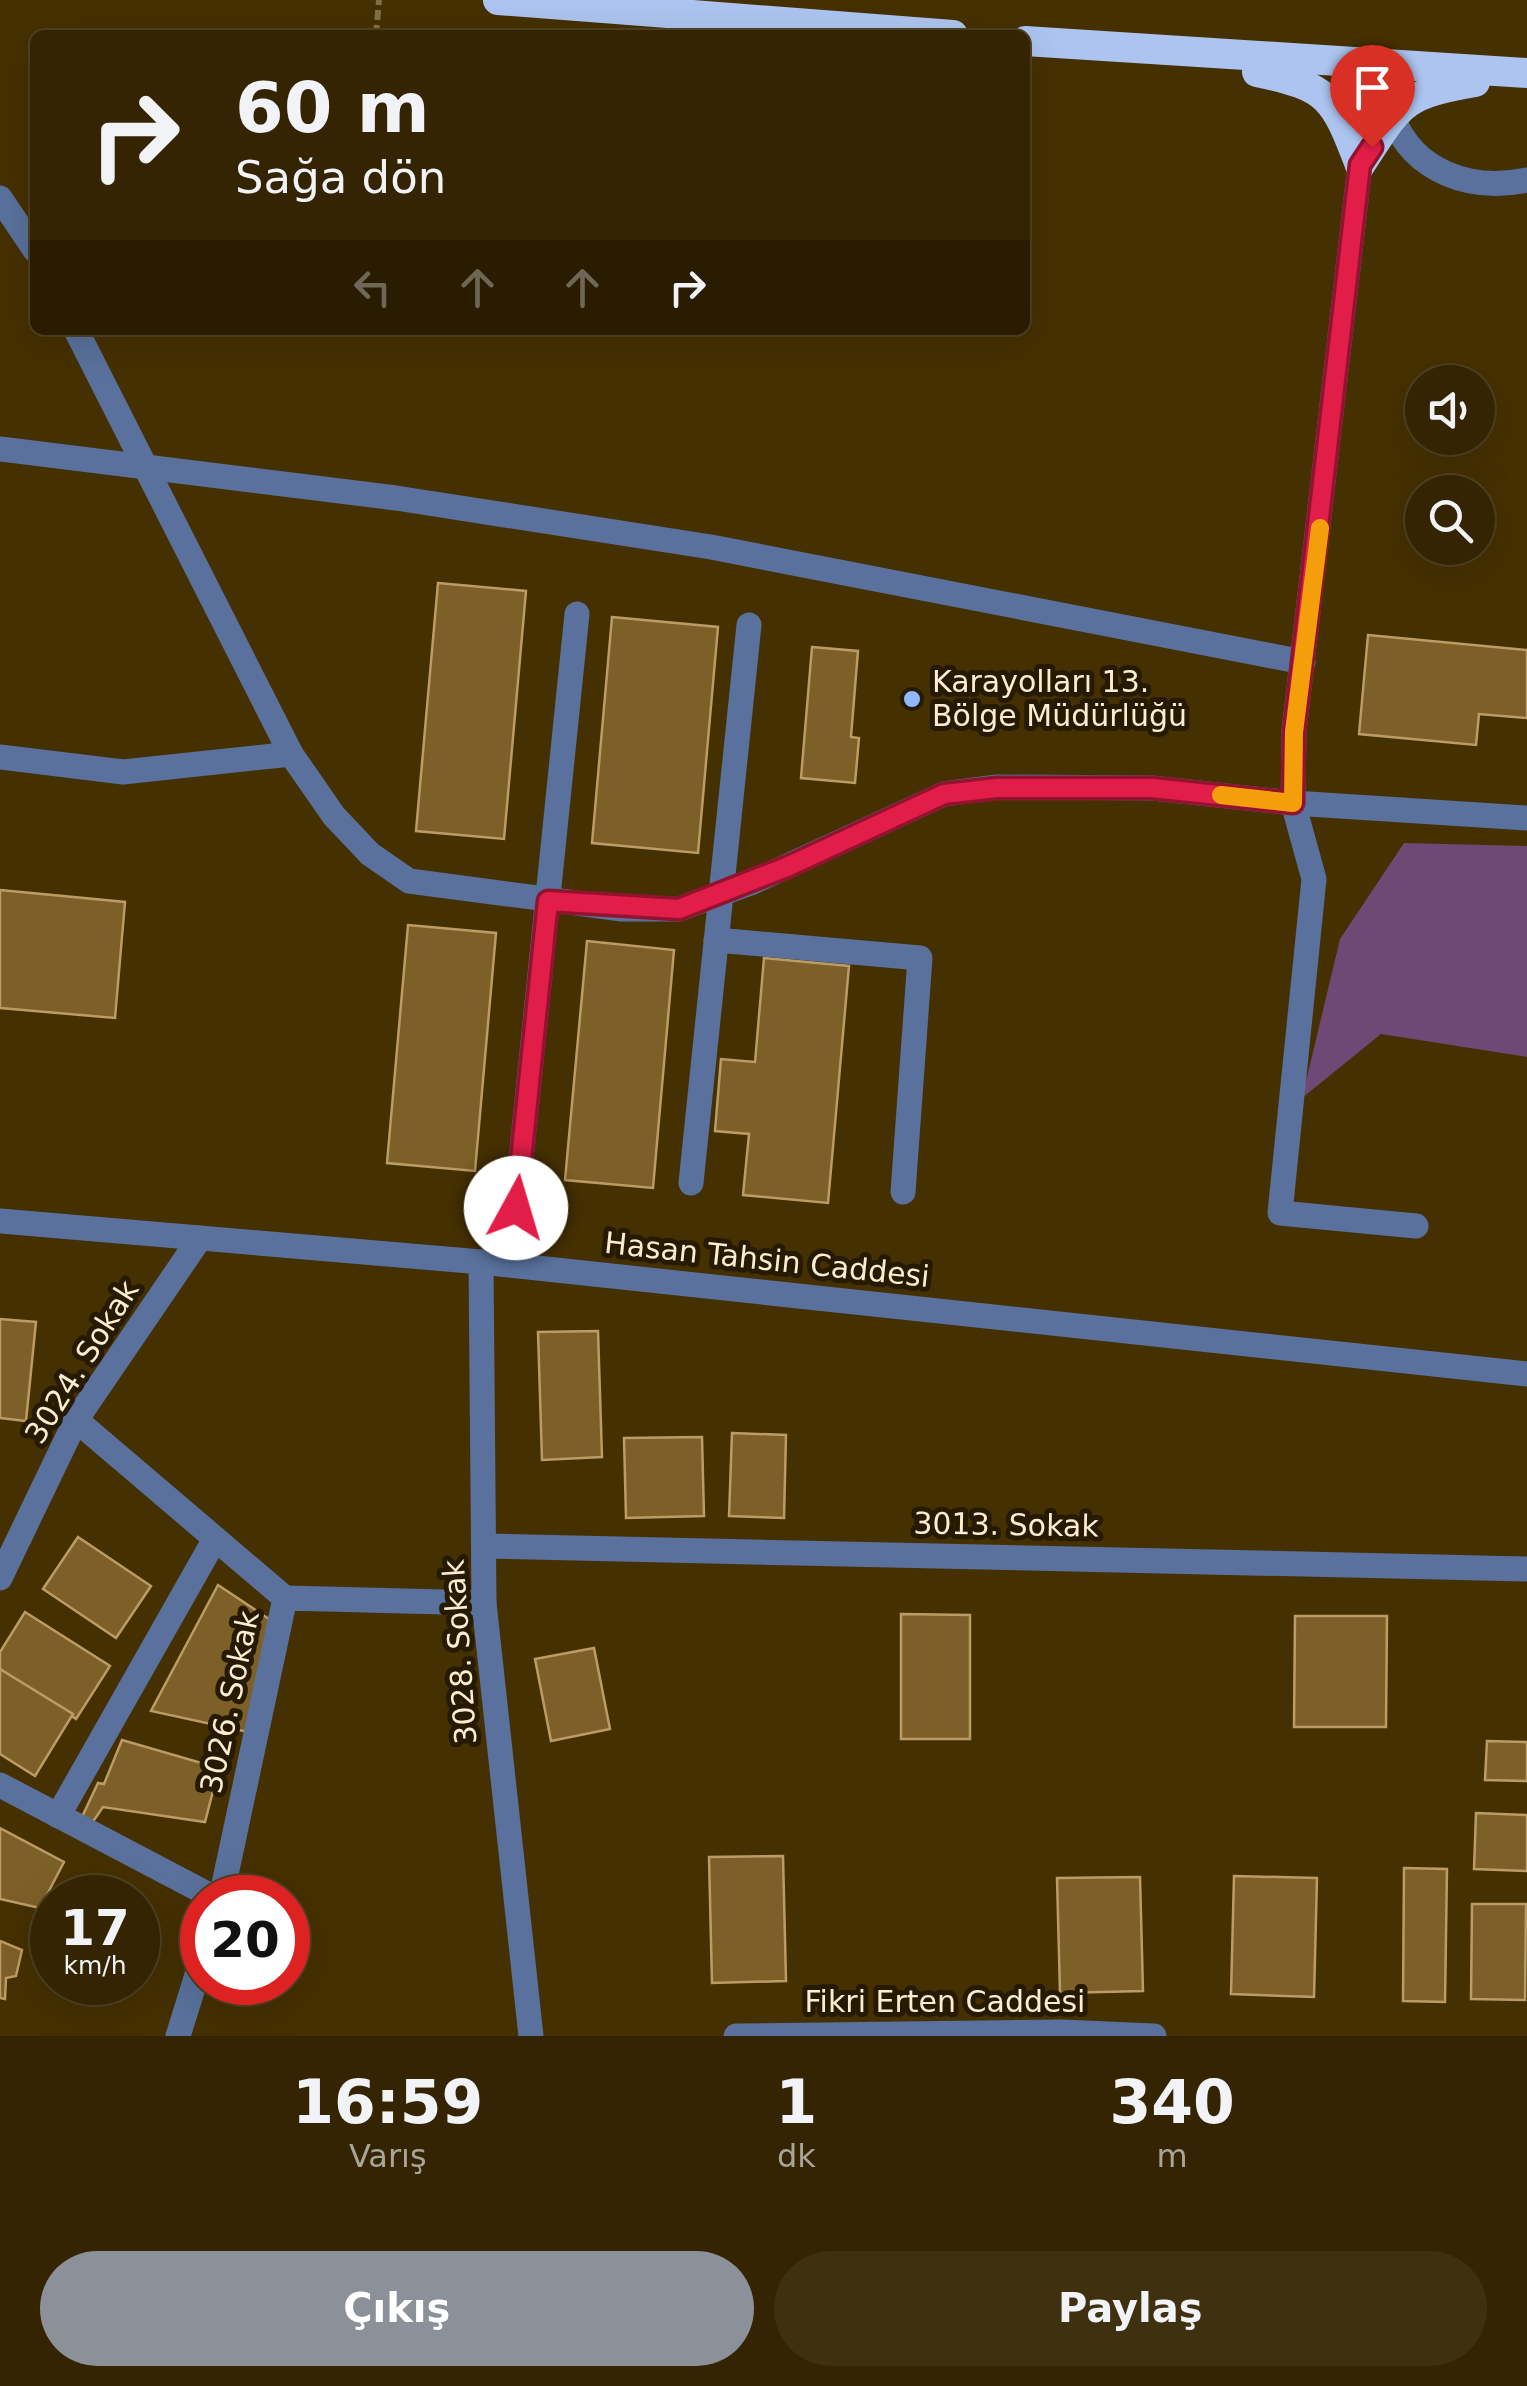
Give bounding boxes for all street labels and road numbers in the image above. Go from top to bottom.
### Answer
street label: Hasan Tahsin Caddesi [603,1225,931,1294]
street label: 3024. Sokak [18,1273,146,1450]
street label: 3013. Sokak [913,1505,1100,1544]
street label: 3028. Sokak [436,1558,483,1746]
street label: 3026. Sokak [193,1607,266,1796]
street label: Fikri Erten Caddesi [805,1984,1085,2019]

